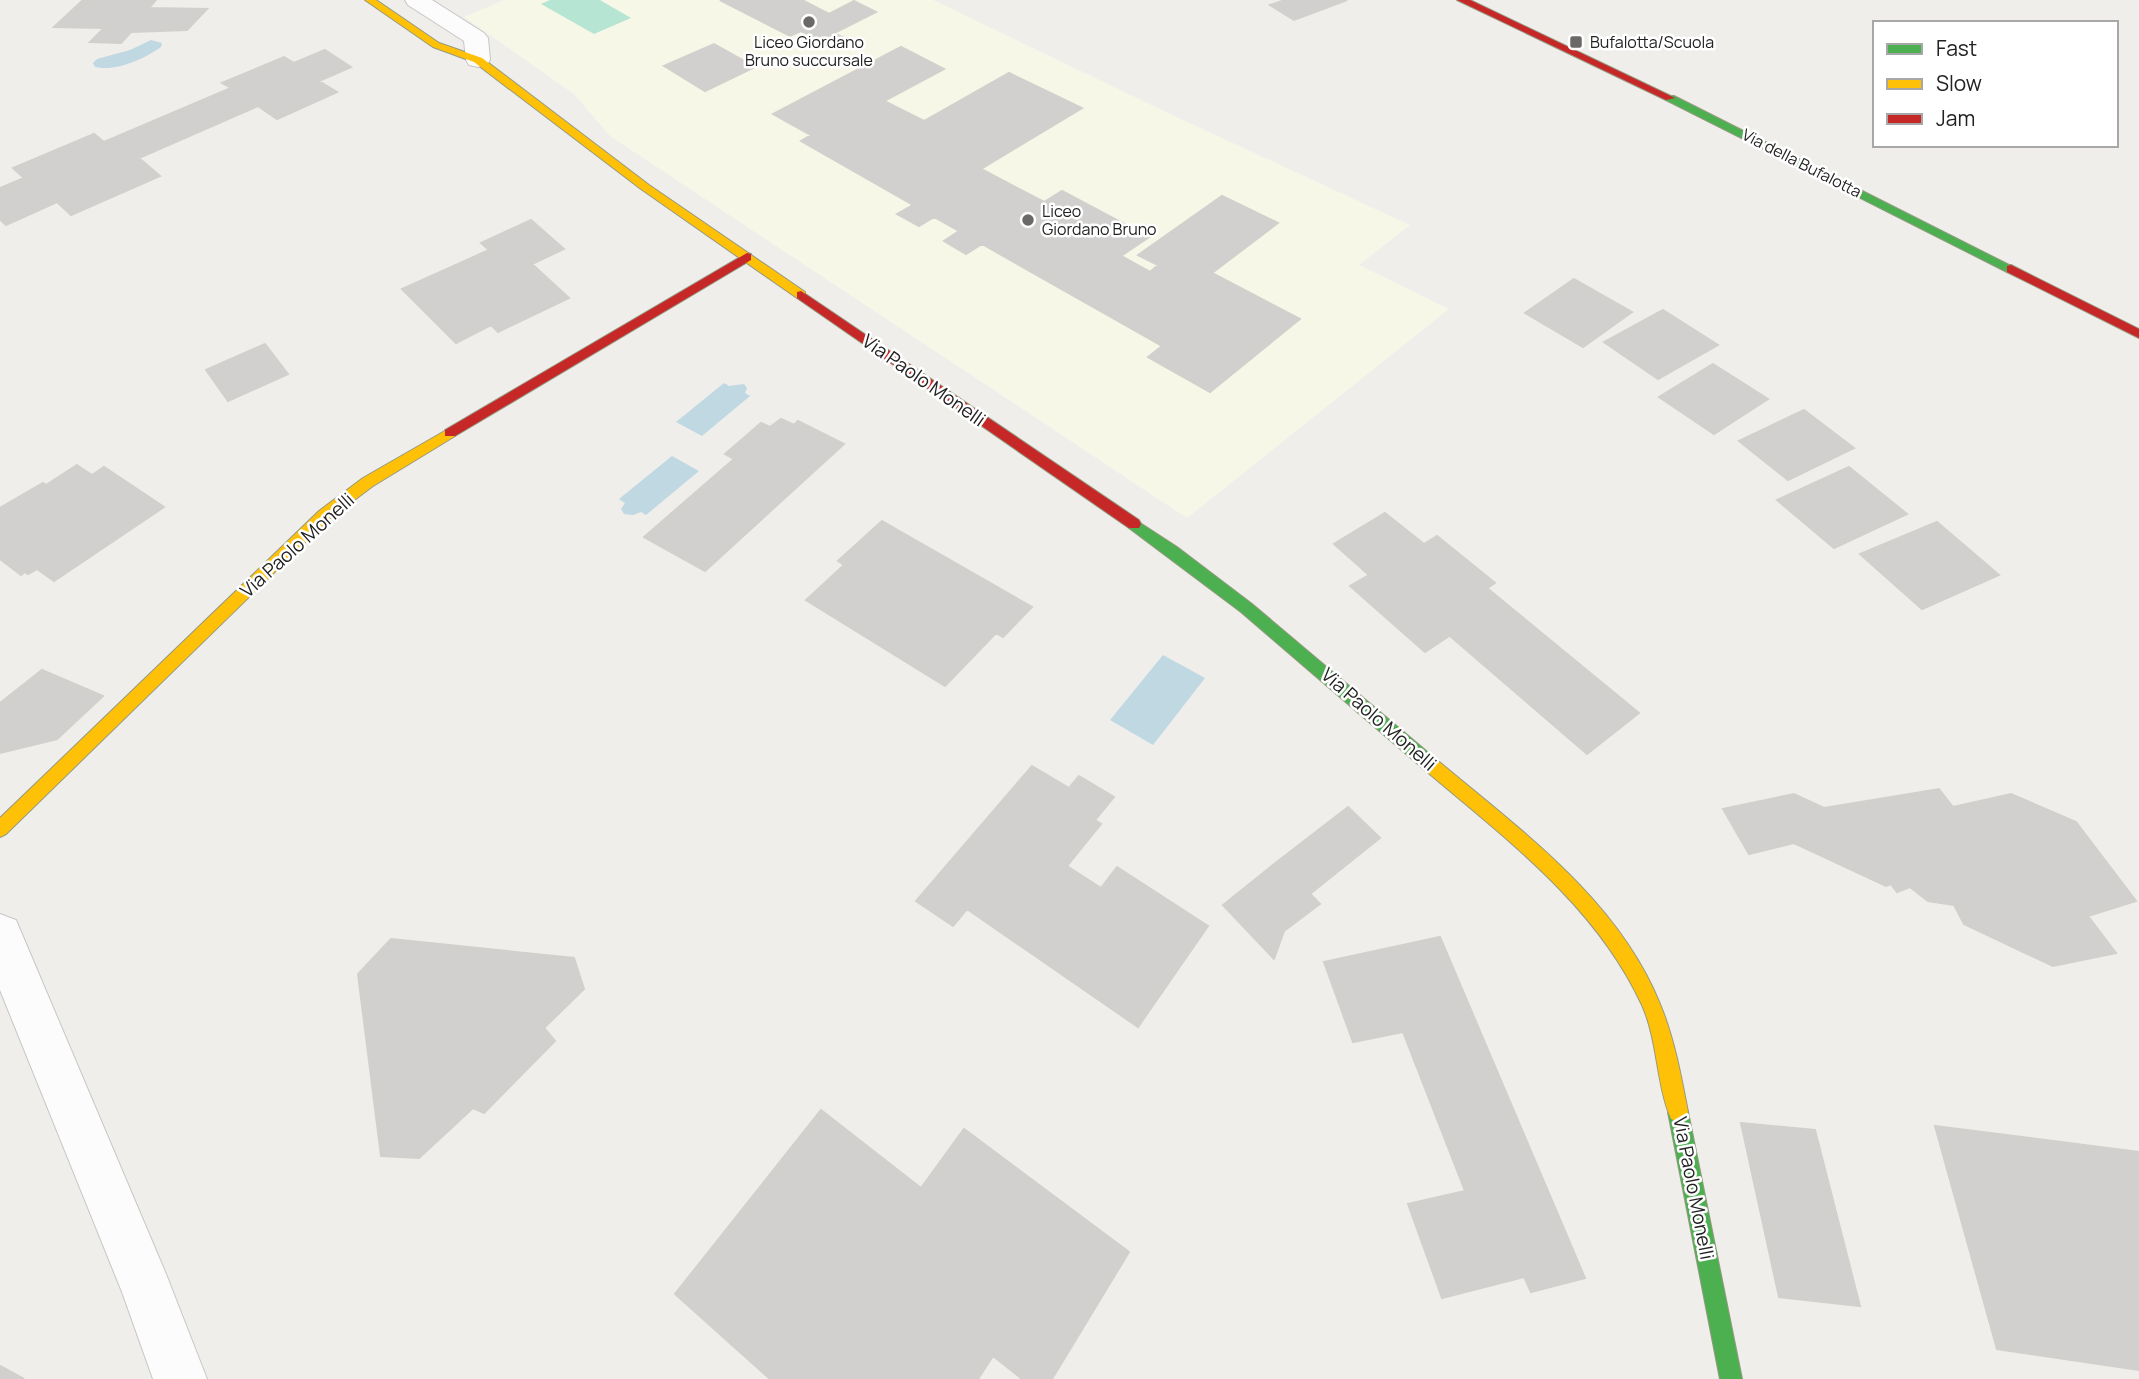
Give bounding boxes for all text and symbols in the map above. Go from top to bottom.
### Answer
marker: Liceo Giordano Bruno succursale [801,14,817,30]
legend [1873,21,2118,147]
place label: Liceo Giordano Bruno succursale [745,31,873,71]
place label: Bufalotta/Scuola [1590,31,1714,53]
marker: Bufalotta/Scuola [1568,34,1584,50]
text: Fast [1936,34,1977,62]
text: Slow [1936,69,1982,97]
text: Jam [1936,104,1975,132]
street label: Via della Bufalotta [1739,123,1865,203]
place label: Liceo Giordano Bruno [1042,200,1157,240]
marker: Liceo Giordano Bruno [1020,212,1036,228]
street label: Via Paolo Monelli [857,328,991,432]
street label: Via Paolo Monelli [234,487,360,603]
street label: Via Paolo Monelli [1316,662,1442,776]
street label: Via Paolo Monelli [1667,1114,1721,1262]

